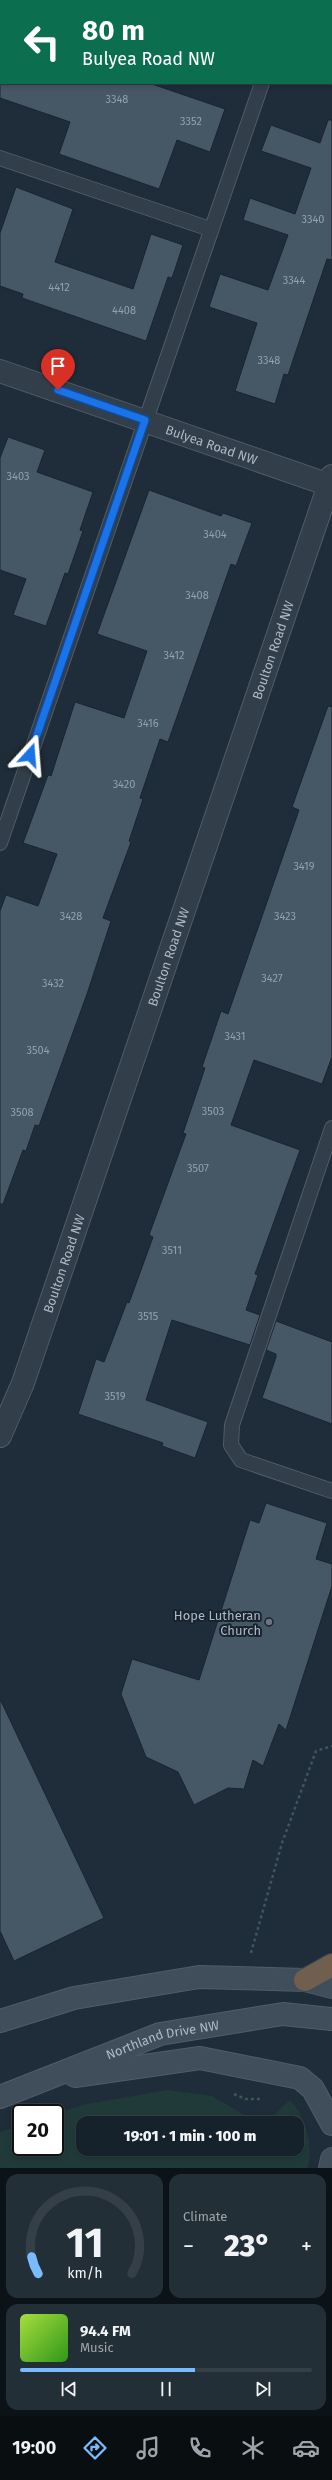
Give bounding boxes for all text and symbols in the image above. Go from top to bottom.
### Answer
text: 80 m [82,14,145,47]
icon: left [16,16,68,68]
text: Bulyea Road NW [82,48,215,70]
house number: 3348 [106,93,128,106]
house number: 3352 [180,115,202,128]
house number: 3340 [302,213,324,226]
house number: 3344 [283,274,305,287]
house number: 4412 [48,281,70,294]
house number: 4408 [112,304,136,317]
pin [41,349,75,390]
house number: 3348 [258,354,280,367]
icon: arrive [47,355,69,377]
street label: Bulyea Road NW [164,421,260,467]
house number: 3403 [7,470,29,483]
house number: 3404 [203,528,227,541]
house number: 3408 [185,589,209,602]
street label: Boulton Road NW [249,599,296,701]
house number: 3412 [164,649,184,662]
house number: 3416 [137,717,159,730]
position arrow [9,734,51,776]
house number: 3420 [113,778,135,791]
house number: 3419 [293,860,315,873]
street label: Boulton Road NW [144,905,192,1008]
house number: 3428 [60,910,82,923]
house number: 3423 [274,910,296,923]
house number: 3427 [261,972,283,985]
house number: 3432 [42,977,64,990]
house number: 3431 [224,1030,246,1043]
house number: 3504 [27,1044,50,1057]
house number: 3503 [202,1105,224,1118]
house number: 3508 [10,1106,34,1119]
house number: 3507 [187,1162,209,1175]
street label: Boulton Road NW [40,1212,88,1315]
house number: 3511 [162,1244,182,1257]
house number: 3515 [138,1310,159,1323]
house number: 3519 [105,1390,126,1403]
place label: Hope Lutheran Church [174,1608,261,1638]
marker: Hope Lutheran Church [264,1617,274,1627]
street label: Northland Drive NW [104,2017,220,2062]
speed limit sign: 20 [12,2104,64,2156]
text: 19:01 · 1 min · 100 m [124,2127,256,2145]
text: Climate [183,2209,227,2224]
text: 11 [66,2218,103,2268]
text: 23° [224,2228,271,2264]
text: − [183,2233,194,2260]
text: + [301,2233,312,2260]
text: km/h [67,2265,102,2282]
text: 94.4 FM [80,2322,131,2340]
text: Music [80,2340,114,2355]
icon: previous [58,2378,80,2400]
icon: pause [155,2378,177,2400]
icon: next [252,2378,274,2400]
icon: directions [81,2434,109,2462]
icon: music [134,2434,162,2462]
icon: phone [186,2434,214,2462]
icon: climate [239,2434,267,2462]
icon: car [292,2434,320,2462]
text: 19:00 [12,2437,56,2459]

